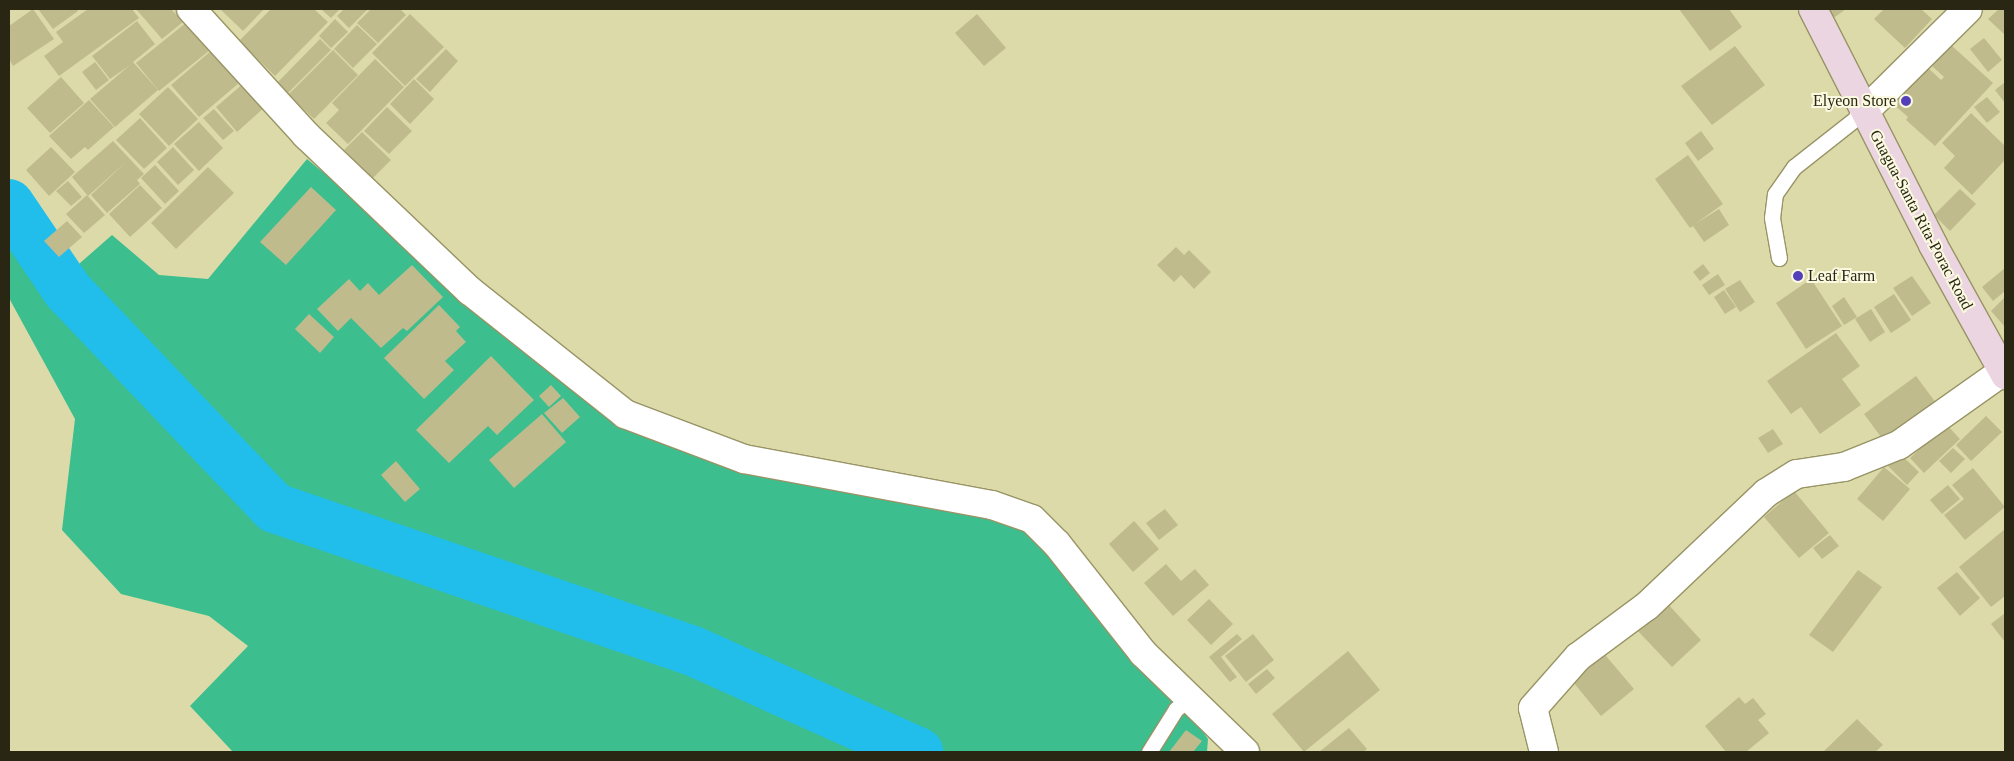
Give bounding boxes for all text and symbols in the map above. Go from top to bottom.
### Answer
place label: Elyeon Store [1813,91,1896,111]
marker: Elyeon Store [1900,95,1912,107]
street label: Guagua-Santa Rita-Porac Road [1865,127,1977,313]
place label: Leaf Farm [1808,266,1875,286]
marker: Leaf Farm [1792,270,1804,282]

